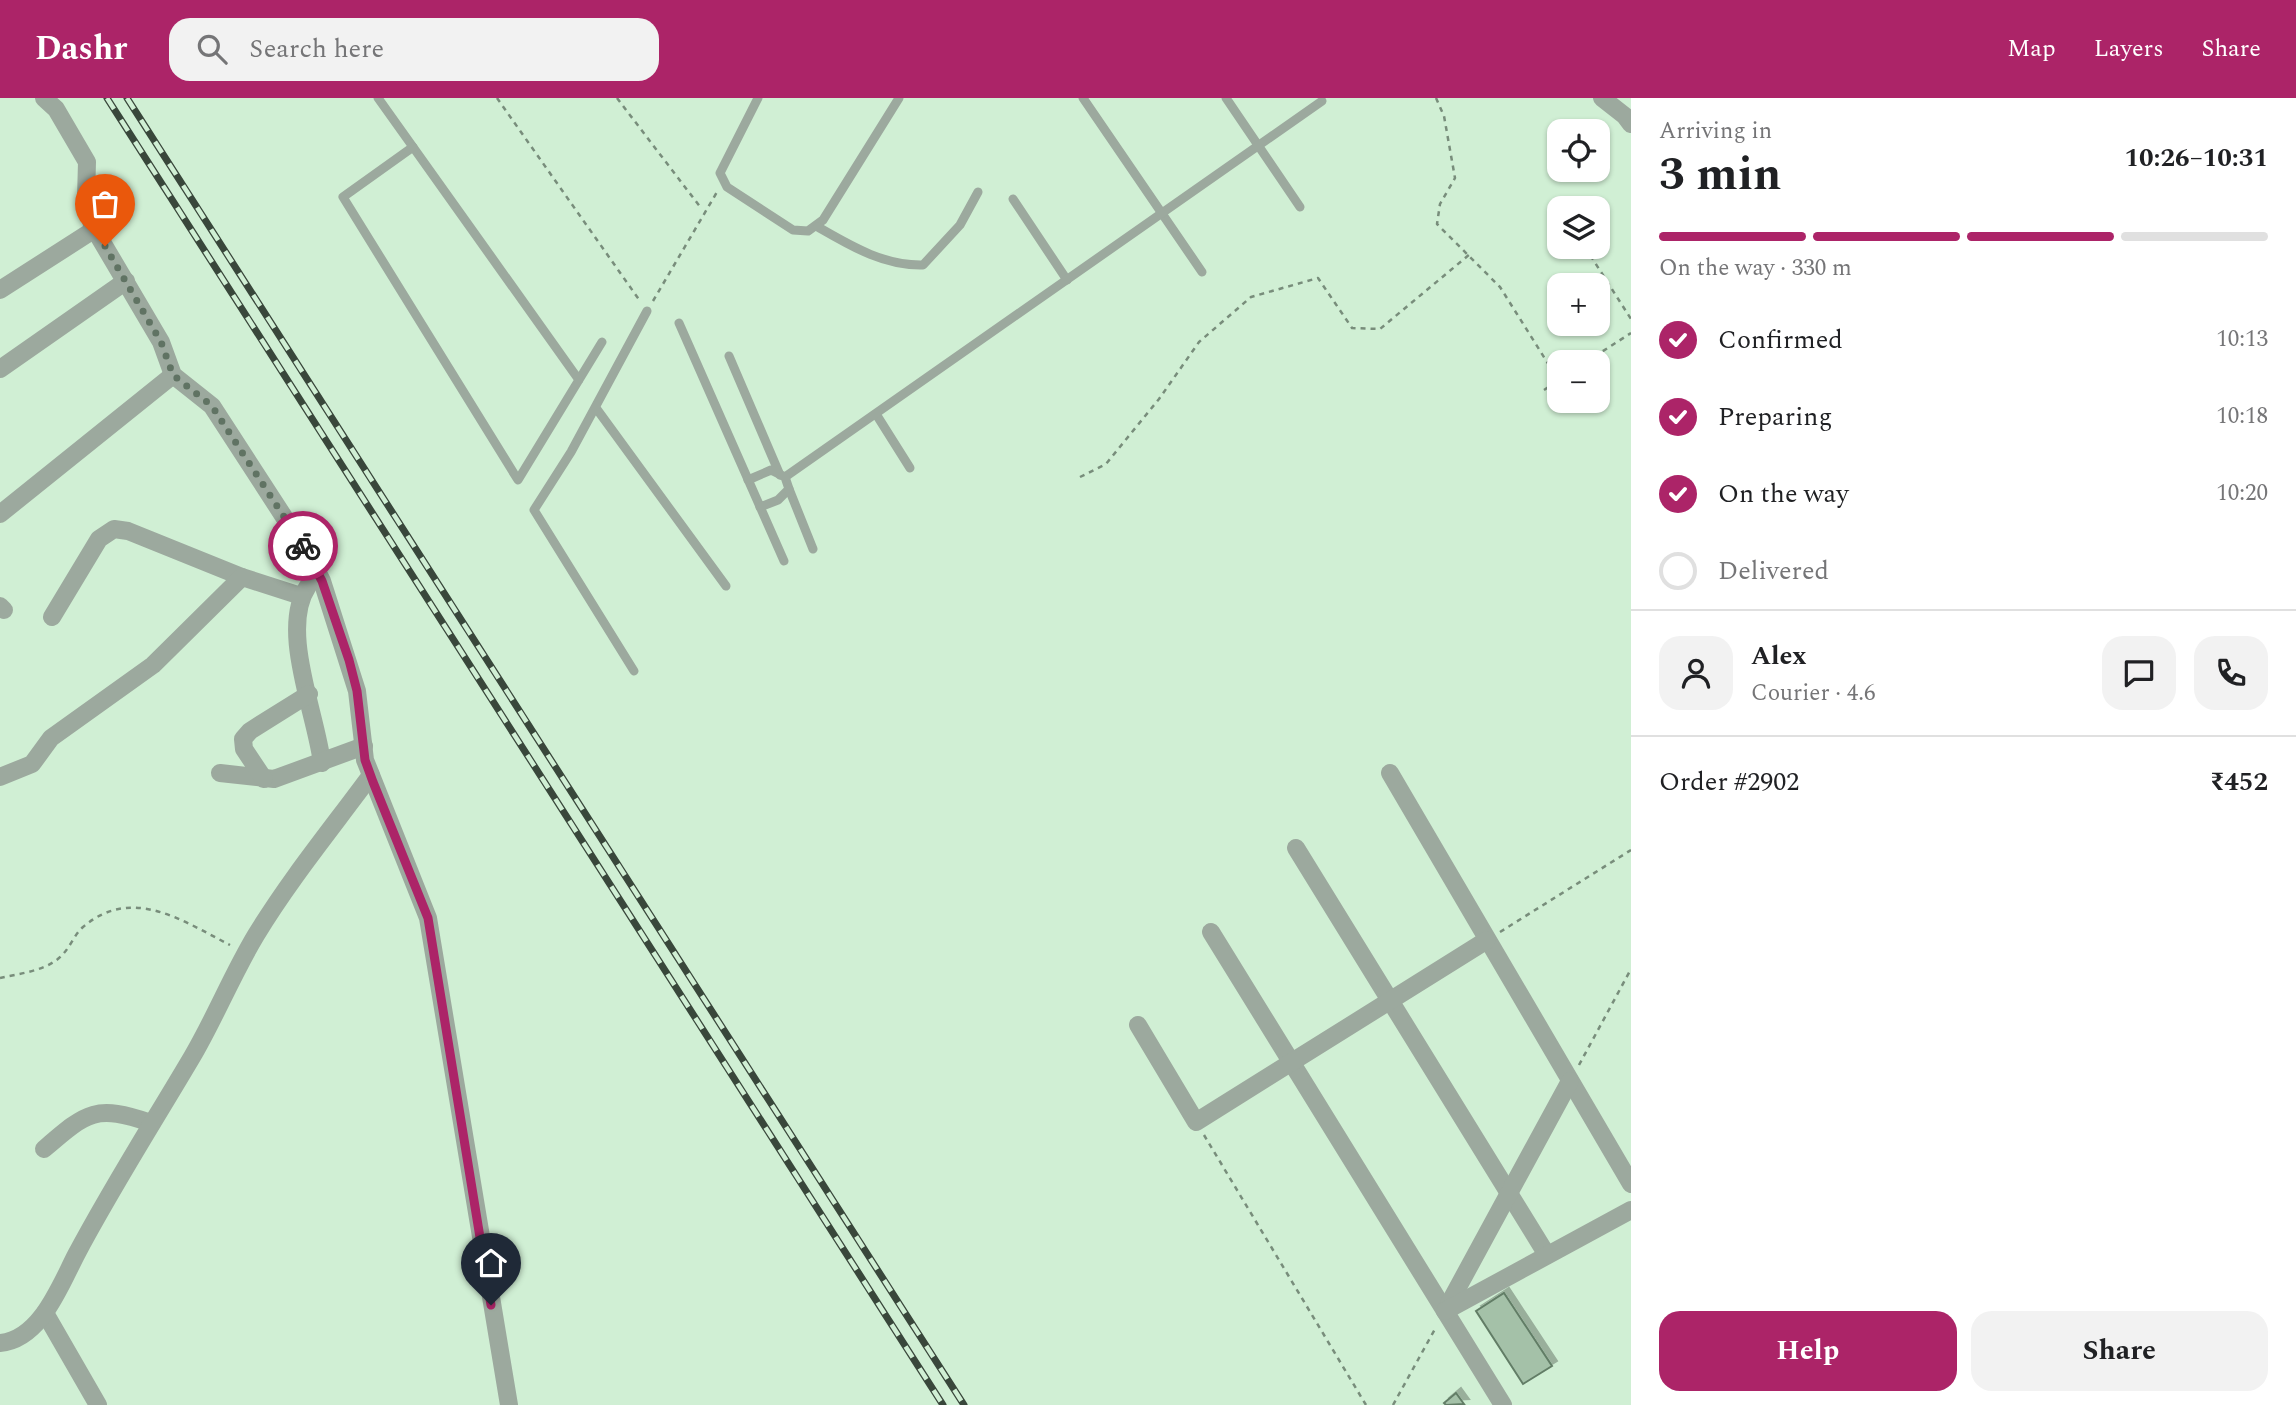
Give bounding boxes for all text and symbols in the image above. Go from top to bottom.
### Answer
search box [169,18,659,81]
text: Dashr [35,24,127,74]
text: Search here [249,29,384,69]
icon: search [193,30,231,68]
text: Map [2007,31,2056,67]
text: Layers [2094,31,2164,67]
text: Share [2202,31,2261,67]
text: Arriving in [1659,114,1772,149]
map controls [1547,119,1610,413]
button: locate [1547,119,1610,182]
text: 10:26–10:31 [2124,138,2268,178]
text: 3 min [1659,140,1781,210]
pin [75,174,135,246]
icon: bag [86,185,124,223]
button: layers [1547,196,1610,259]
text: On the way · 330 m [1659,251,1852,286]
button: + [1547,273,1610,336]
text: Confirmed [1718,320,1843,360]
icon: check [1659,321,1697,359]
text: 10:13 [2216,322,2268,357]
button: − [1547,350,1610,413]
text: Preparing [1718,397,1832,437]
icon: check [1659,398,1697,436]
text: 10:18 [2216,399,2268,434]
text: On the way [1718,474,1849,514]
icon: check [1659,475,1697,513]
text: 10:20 [2216,476,2268,511]
courier [268,511,338,581]
icon: bike [284,527,322,565]
text: Delivered [1718,551,1829,591]
button: person [1659,636,1733,710]
text: Alex [1751,636,1806,676]
button: chat [2102,636,2176,710]
button: phone [2194,636,2268,710]
text: Courier · 4.6 [1751,676,1876,711]
text: Order #2902 [1659,762,1799,802]
text: ₹452 [2210,762,2268,802]
pin [461,1233,521,1305]
icon: home [472,1244,510,1282]
button: Help [1659,1311,1957,1391]
button: Share [1971,1311,2268,1391]

